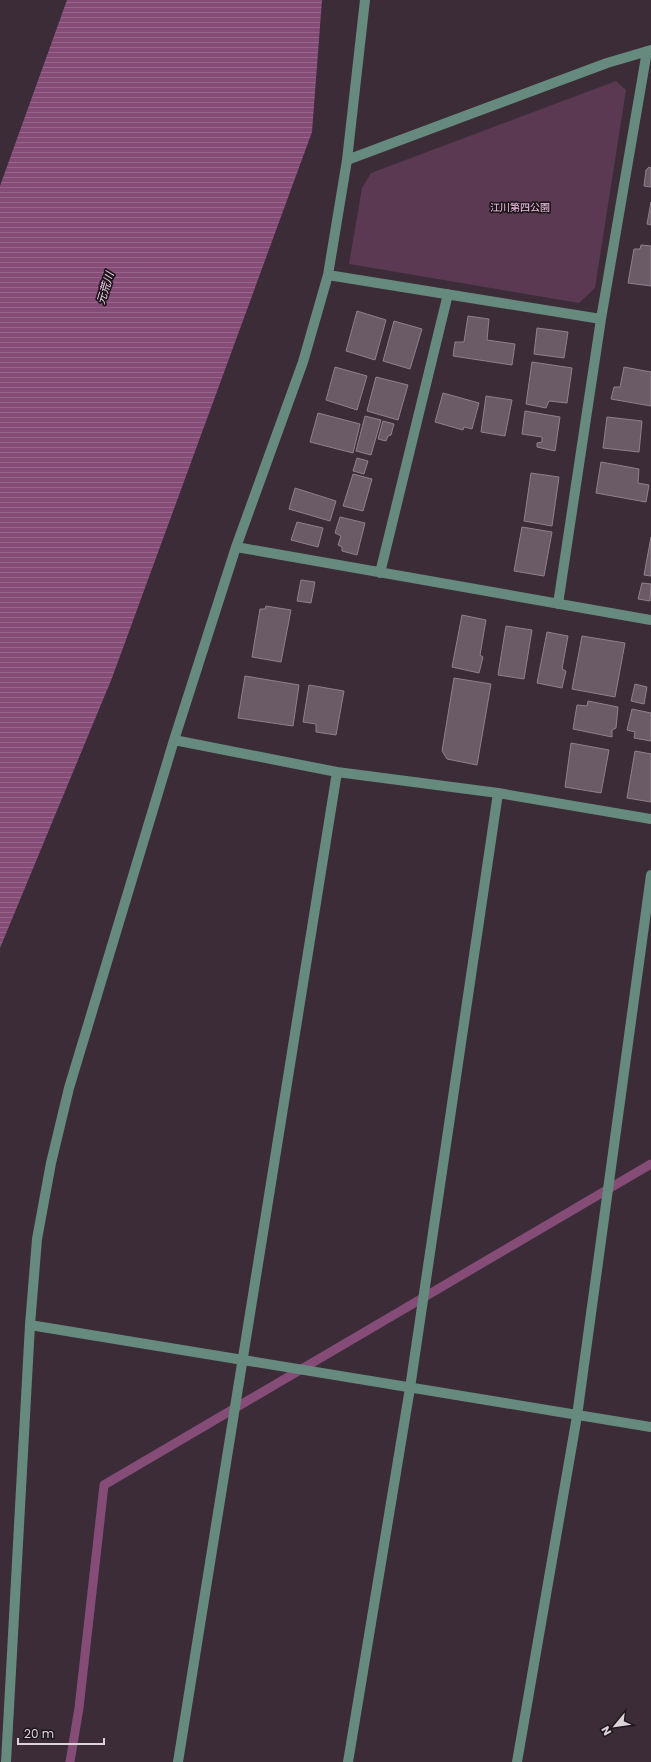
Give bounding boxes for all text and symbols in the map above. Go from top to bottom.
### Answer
park label: 江川第四公園 [490,200,550,215]
water label: 元荒川 [93,269,118,306]
north arrow [595,1706,635,1746]
scale bar [18,1720,104,1746]
text: N [597,1723,615,1738]
text: 20 m [24,1725,54,1742]

